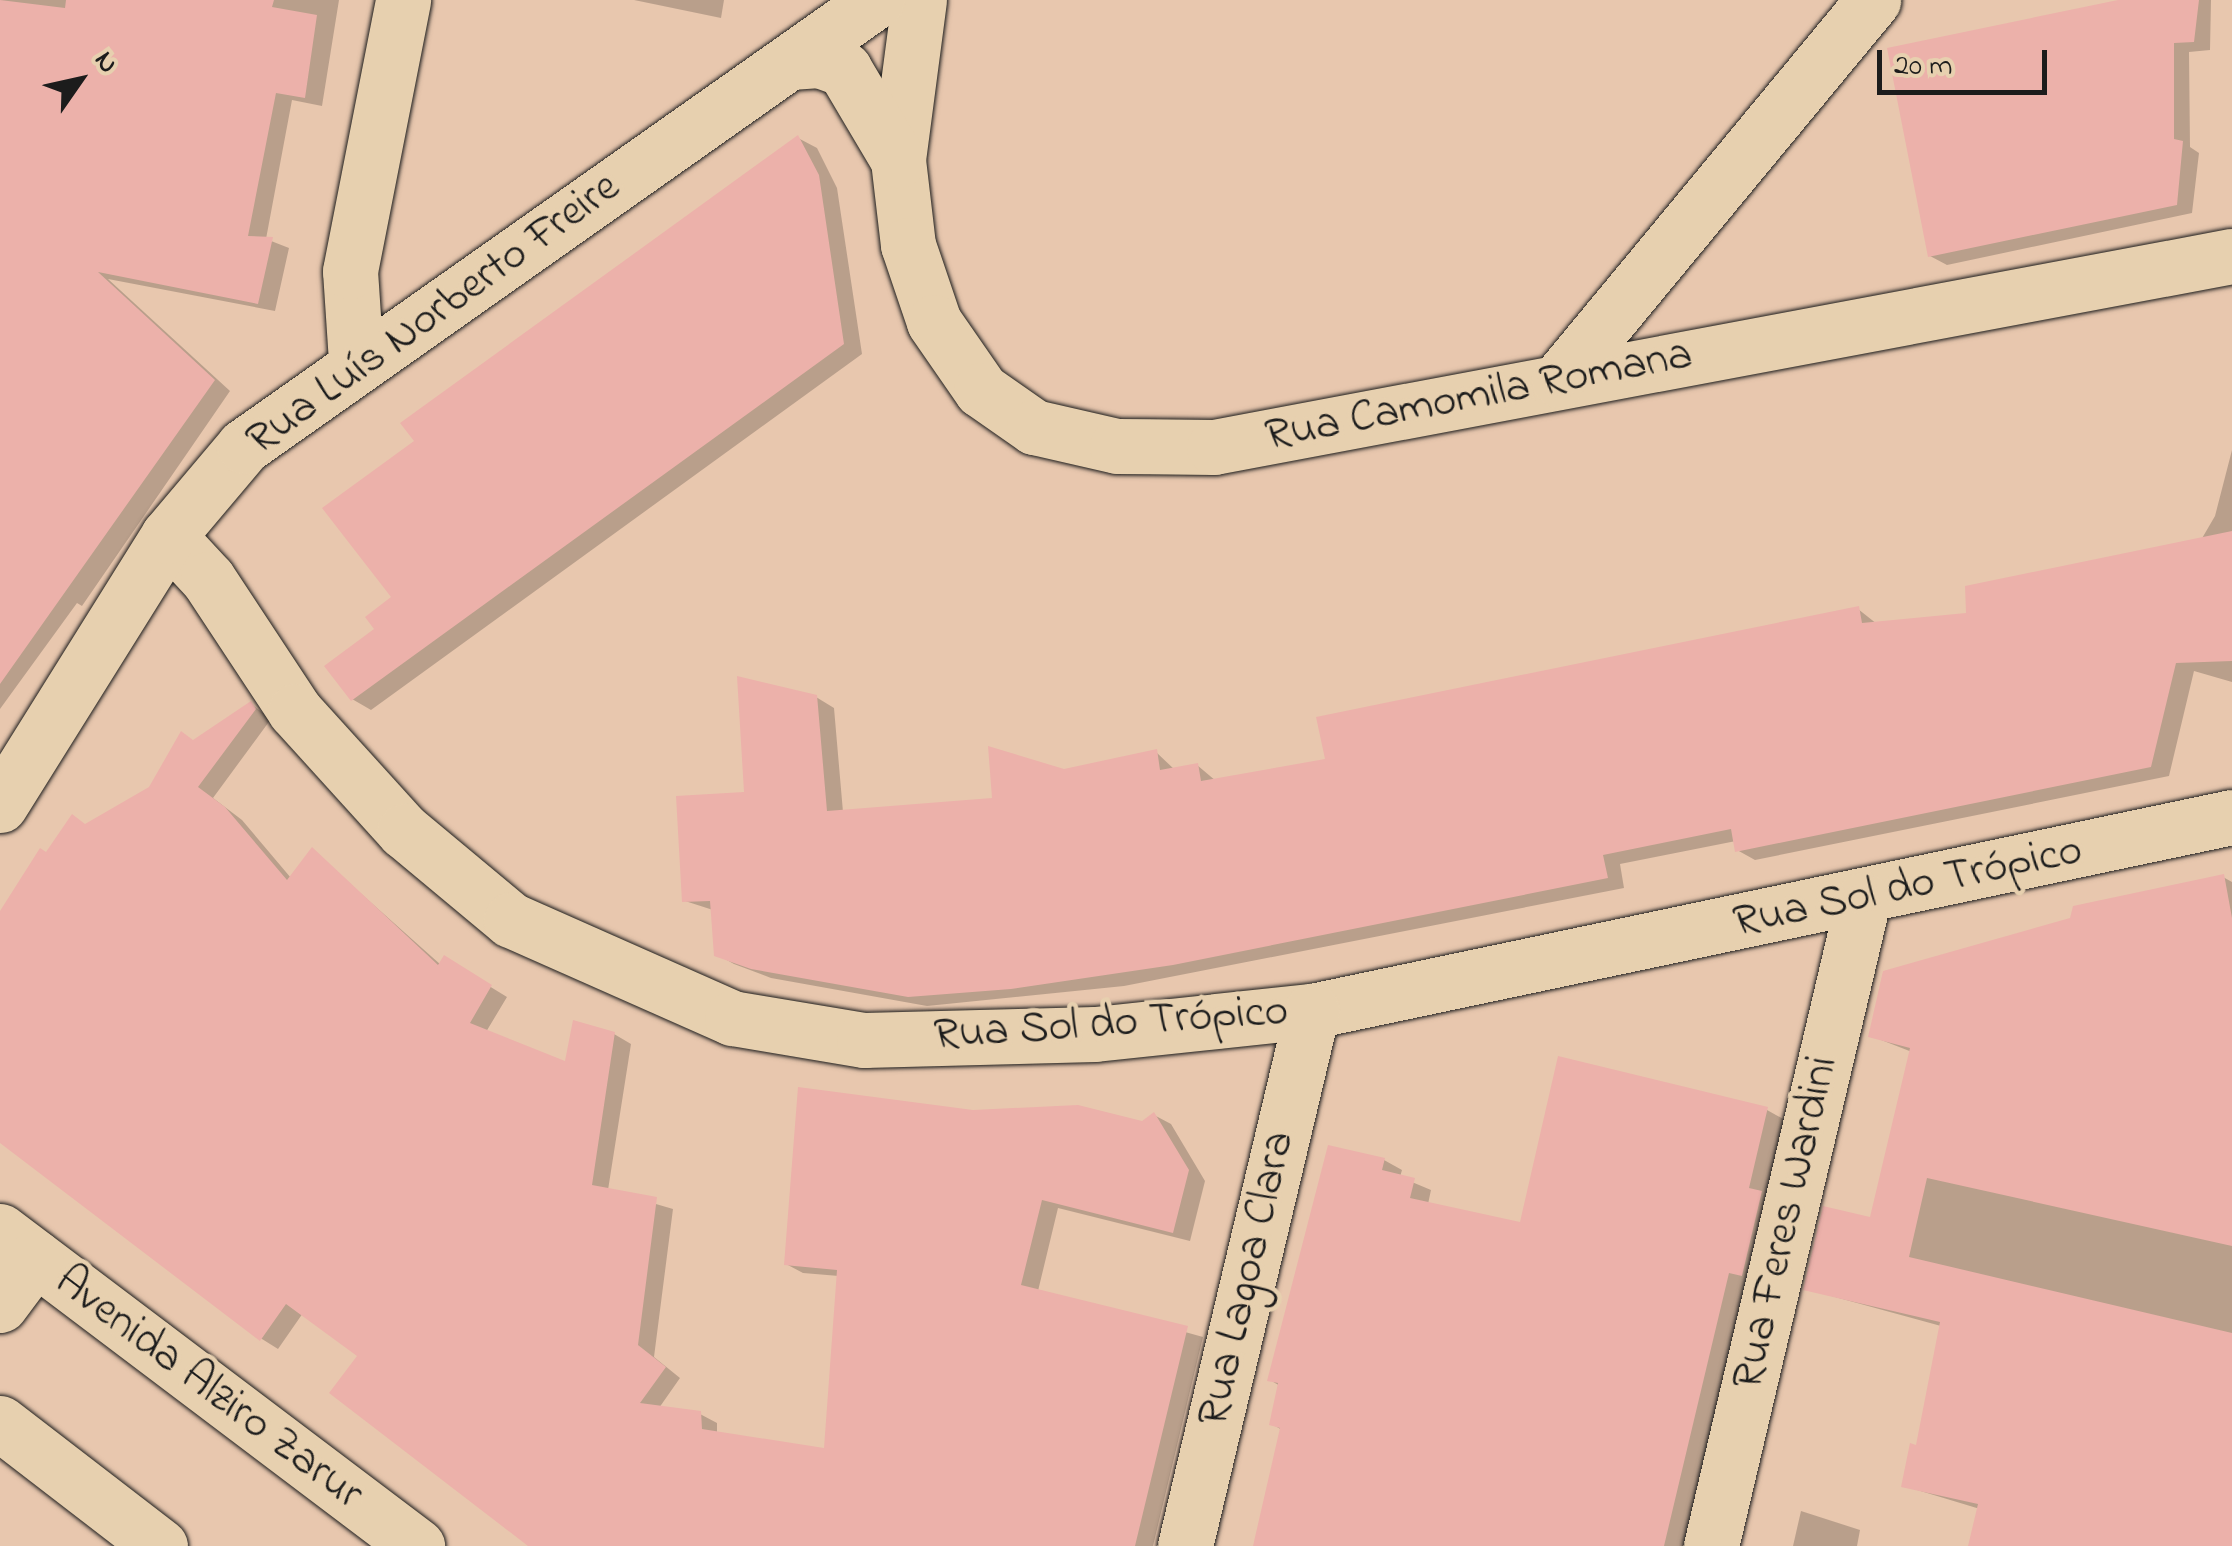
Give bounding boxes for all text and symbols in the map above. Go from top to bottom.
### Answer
north arrow [30,30,130,130]
scale bar [1882,30,2052,92]
text: N [83,44,128,82]
text: 20 m [1894,45,1953,89]
street label: Rua Luís Norberto Freire [237,162,631,468]
street label: Rua Camomila Romana [1261,329,1697,465]
street label: Rua Sol do Trópico [1729,825,2087,951]
street label: Rua Sol do Trópico [932,986,1290,1064]
street label: Rua Feres Wardini [1722,1051,1852,1395]
street label: Rua Lagoa Clara [1188,1126,1308,1432]
street label: Avenida Alziro Zarur [43,1256,373,1522]

